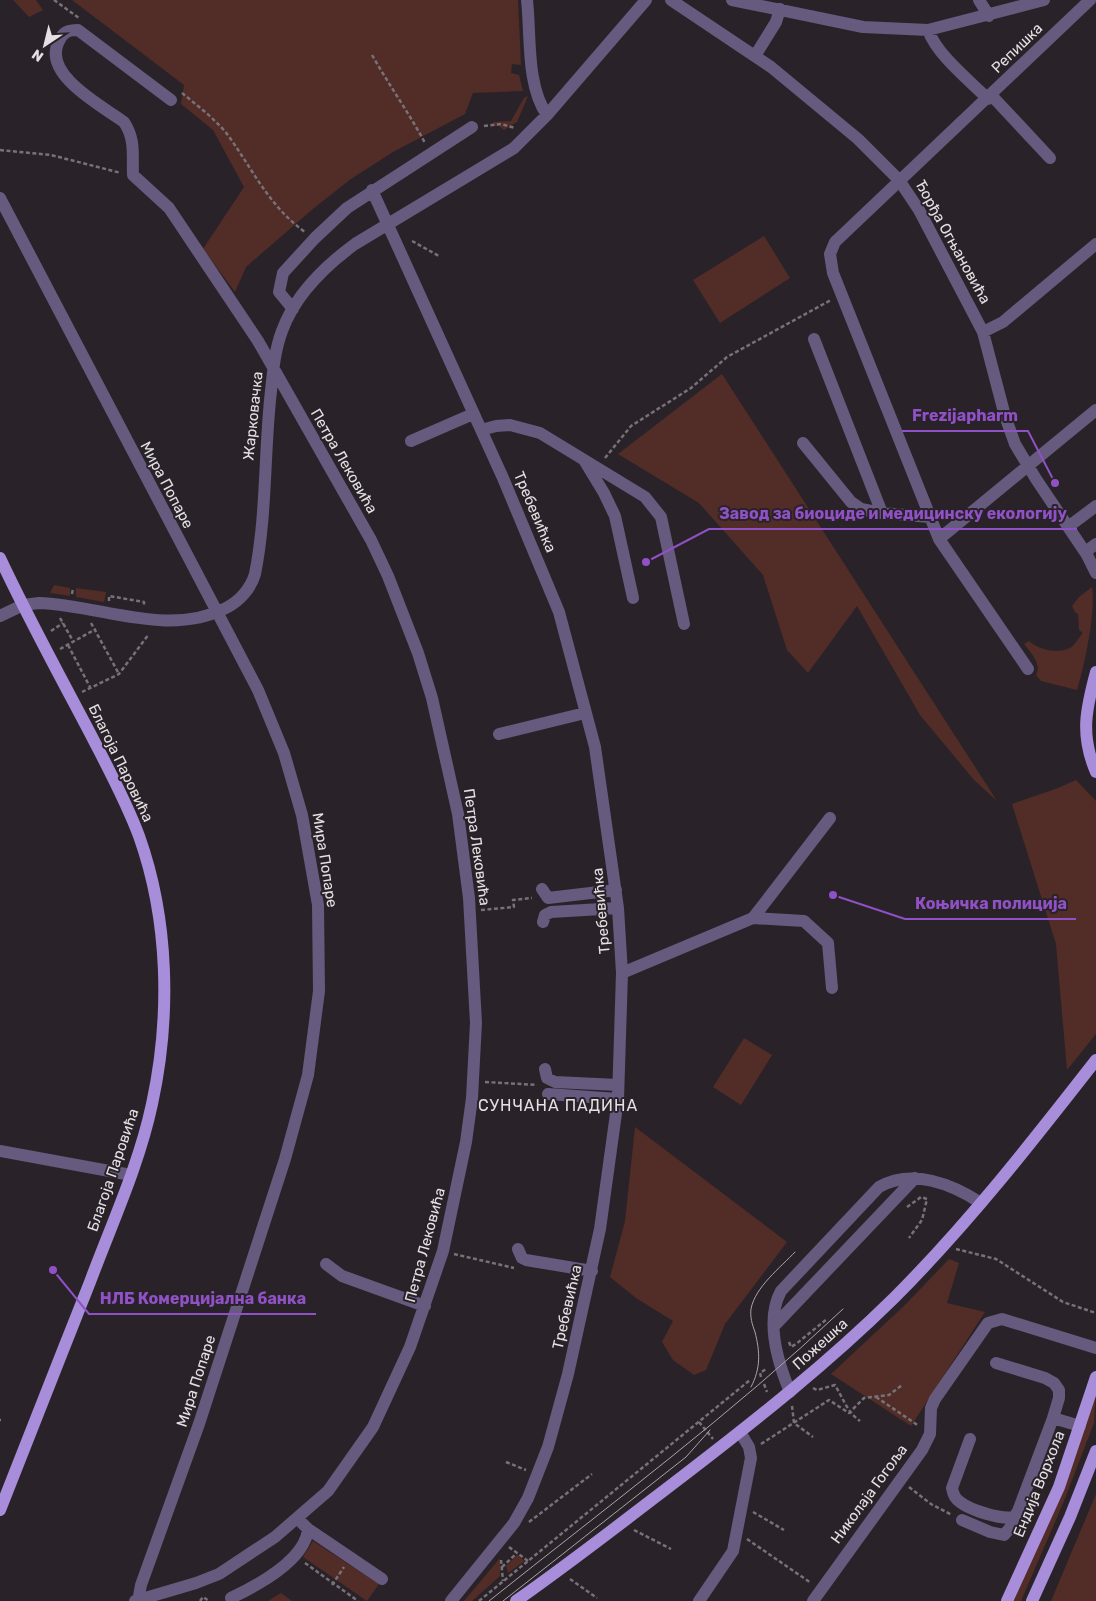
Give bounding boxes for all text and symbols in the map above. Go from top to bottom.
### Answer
street label: Репишка [988,19,1046,77]
north arrow [20,20,70,70]
text: N [29,45,47,65]
street label: Ђорђа Огњановића [911,177,995,307]
street label: Жарковачка [239,370,267,462]
callout: Frezijapharm [902,400,1028,431]
street label: Петра Лековића [307,405,381,517]
text: Frezijapharm [912,406,1018,425]
street label: Мира Попаре [137,438,197,532]
street label: Требевићка [510,469,560,555]
callout: Завод за биоциде и медицинску екологију [709,498,1077,529]
text: Завод за биоциде и медицинску екологију [719,504,1067,523]
street label: Благоја Паровића [85,701,157,825]
street label: Петра Лековића [460,787,494,907]
street label: Мира Попаре [309,811,341,909]
street label: Требевићка [588,867,614,955]
callout: Коњичка полиција [905,888,1076,919]
text: Коњичка полиција [915,894,1067,913]
district label: СУНЧАНА ПАДИНА [478,1096,638,1115]
street label: Благоја Паровића [84,1106,142,1234]
street label: Петра Лековића [401,1186,449,1304]
street label: Требевићка [549,1263,585,1351]
callout: НЛБ Комерцијална банка [89,1283,316,1314]
text: НЛБ Комерцијална банка [100,1289,306,1308]
street label: Пожешка [789,1315,851,1373]
street label: Мира Попаре [173,1333,219,1429]
street label: Ендија Ворхола [1009,1428,1069,1540]
street label: Николаја Гогоља [827,1441,911,1547]

